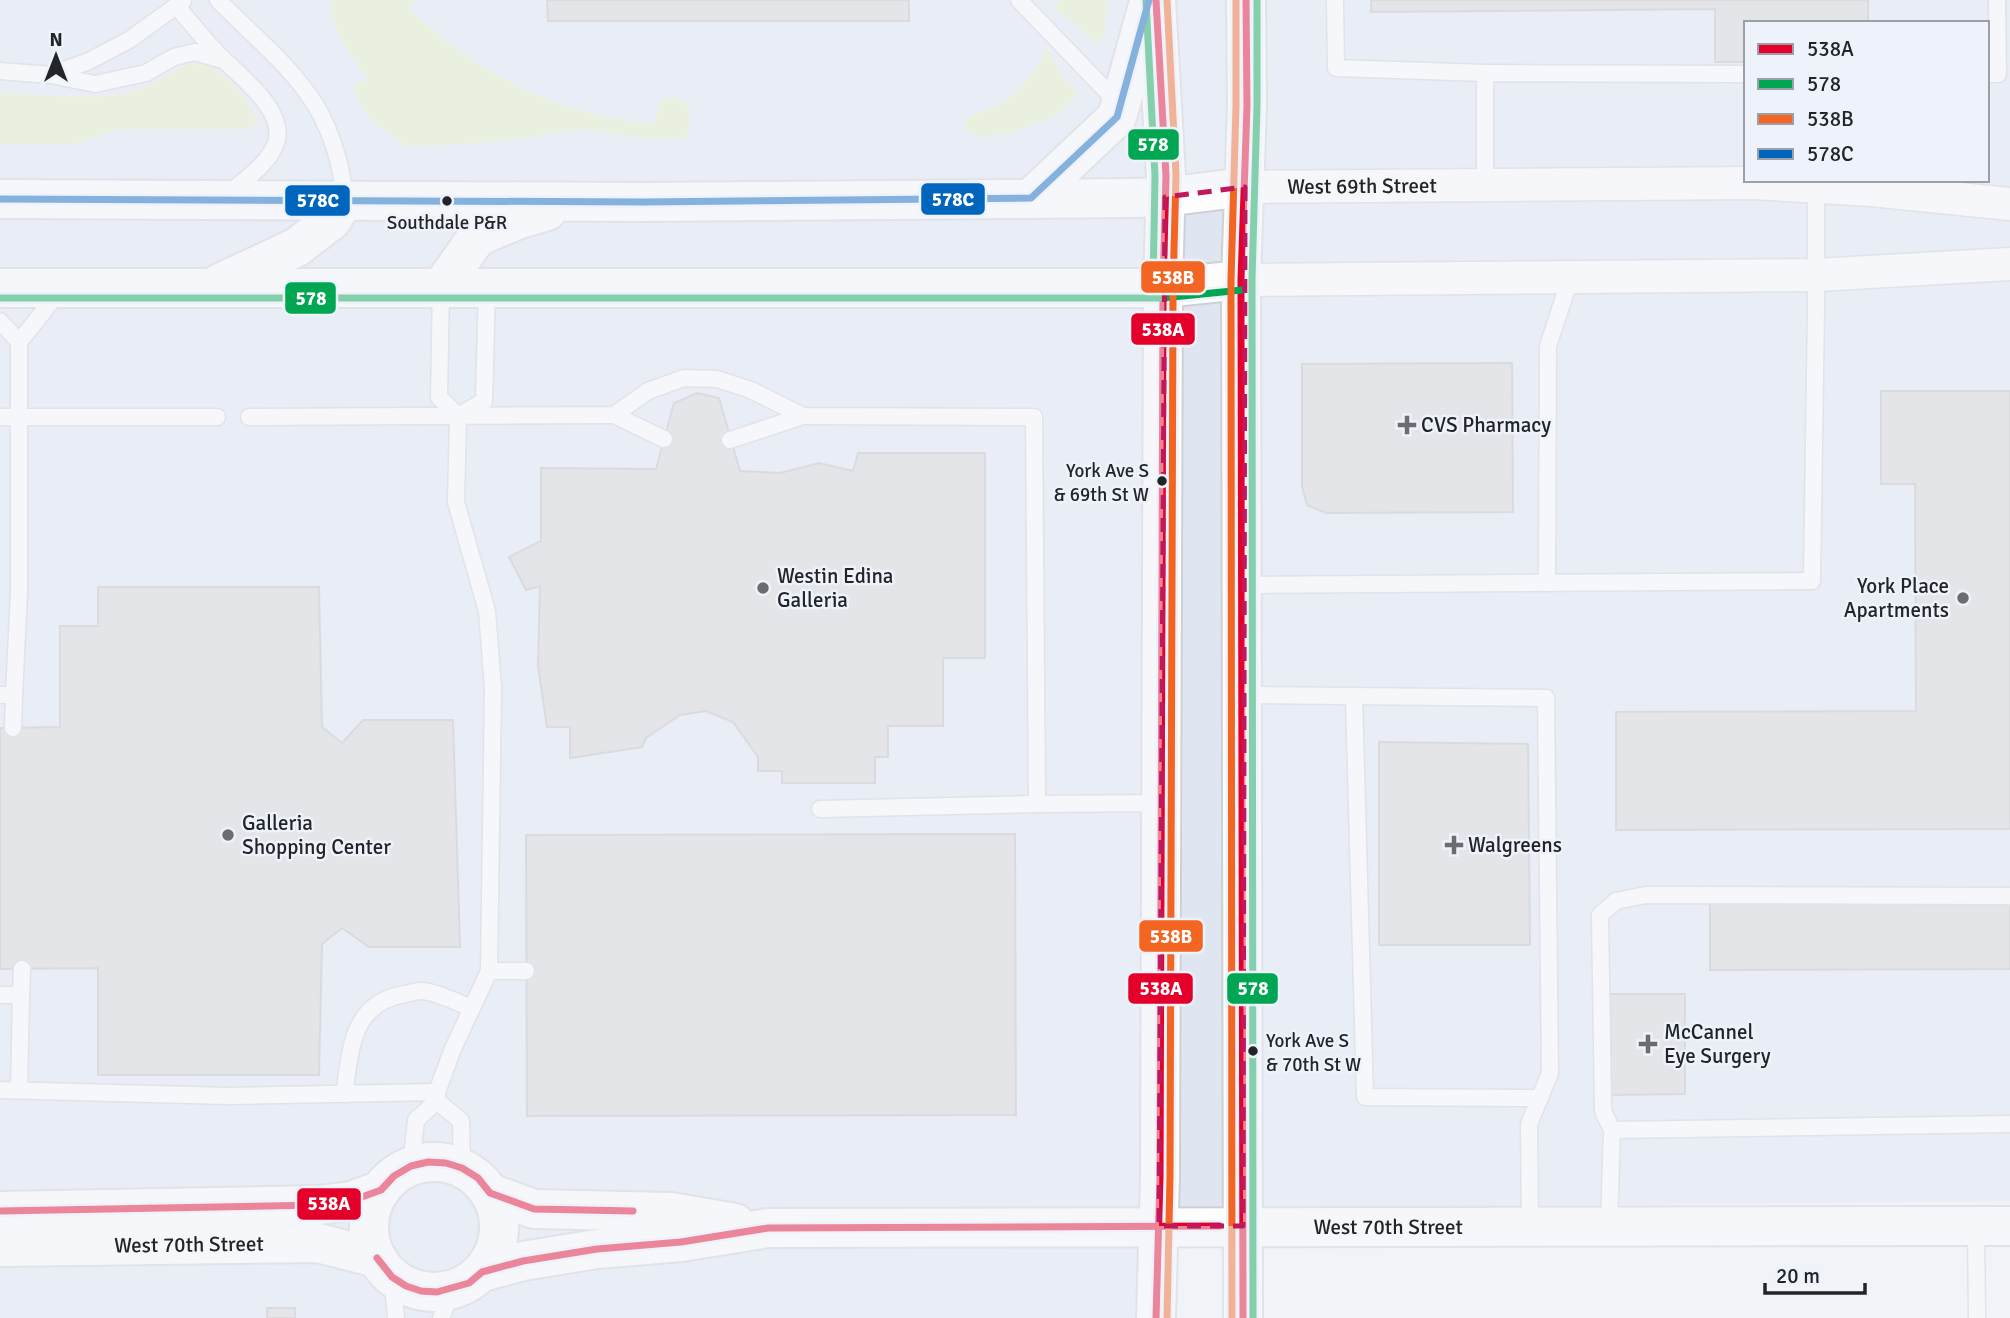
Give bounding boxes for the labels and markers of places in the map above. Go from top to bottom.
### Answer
marker: Southdale P&R [440,194,454,208]
place label: Southdale P&R [387,211,507,235]
place label: CVS Pharmacy [1421,412,1551,438]
marker: CVS Pharmacy [1399,417,1415,433]
place label: York Ave S & 69th St W [1054,459,1149,507]
marker: York Ave S & 69th St W [1155,474,1169,488]
place label: Westin Edina Galleria [777,563,894,613]
place label: York Place Apartments [1844,573,1949,623]
marker: Westin Edina Galleria [755,580,771,596]
marker: York Place Apartments [1955,590,1971,606]
place label: Galleria Shopping Center [242,810,391,860]
marker: Galleria Shopping Center [220,827,236,843]
place label: Walgreens [1468,832,1562,858]
marker: Walgreens [1446,837,1462,853]
place label: McCannel Eye Surgery [1664,1019,1771,1069]
place label: York Ave S & 70th St W [1266,1029,1361,1077]
marker: McCannel Eye Surgery [1638,1034,1658,1054]
marker: York Ave S & 70th St W [1246,1044,1260,1058]

